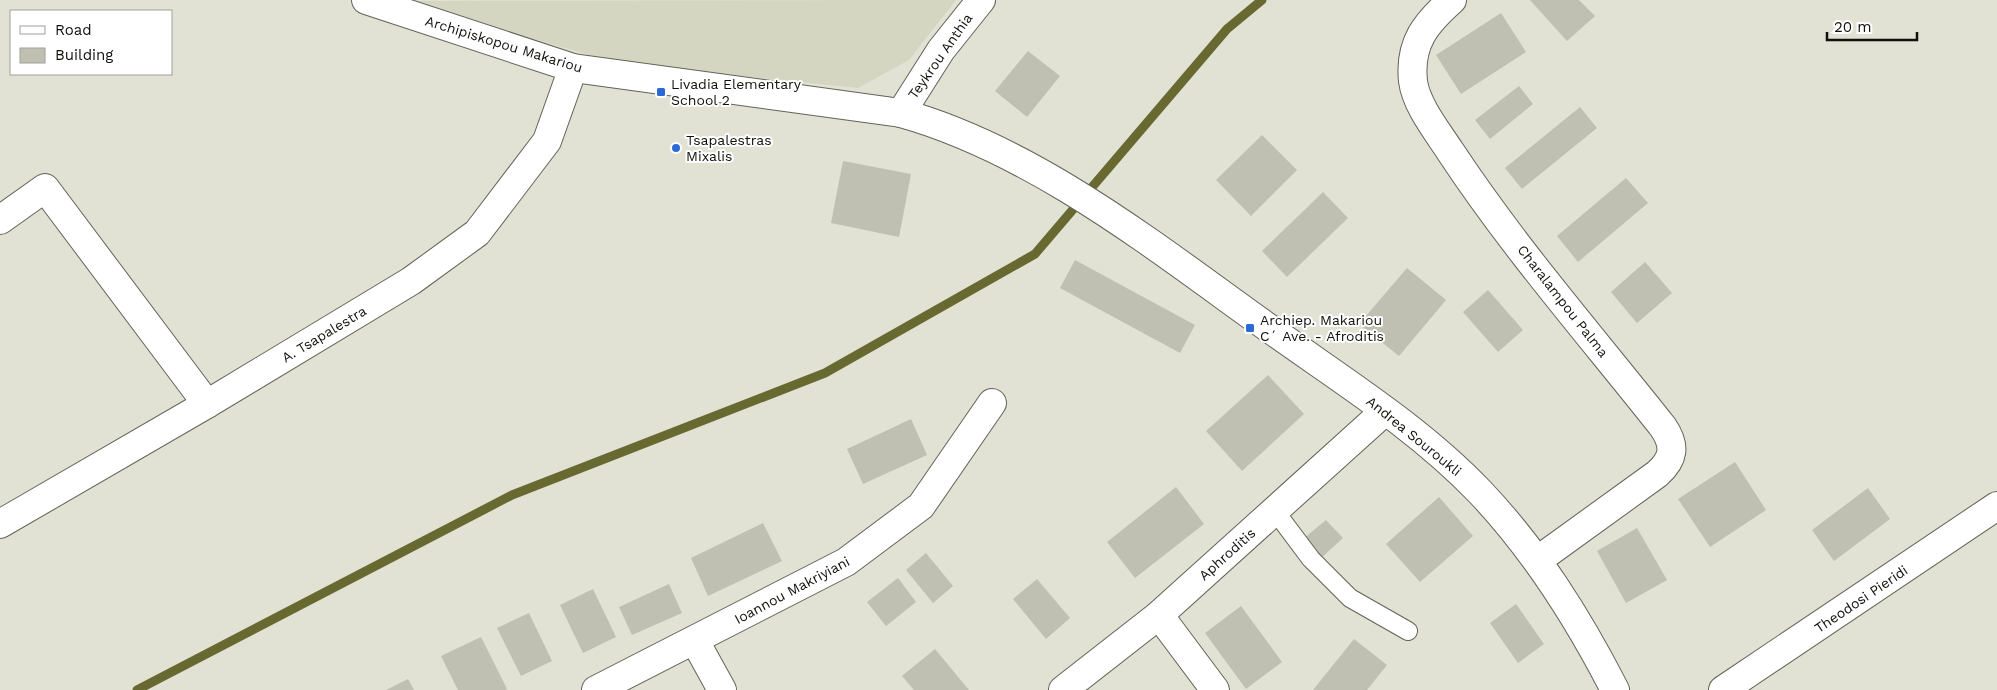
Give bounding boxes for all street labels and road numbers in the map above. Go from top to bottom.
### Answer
street label: Teykrou Anthia [905,10,975,102]
street label: Archipiskopou Makariou [423,12,585,76]
street label: Charalampou Palma [1514,242,1612,360]
street label: A. Tsapalestra [279,302,369,365]
street label: Andrea Souroukli [1363,393,1465,479]
street label: Aphroditis [1196,525,1258,583]
street label: Ioannou Makriyiani [732,553,852,627]
street label: Theodosi Pieridi [1811,562,1911,636]

